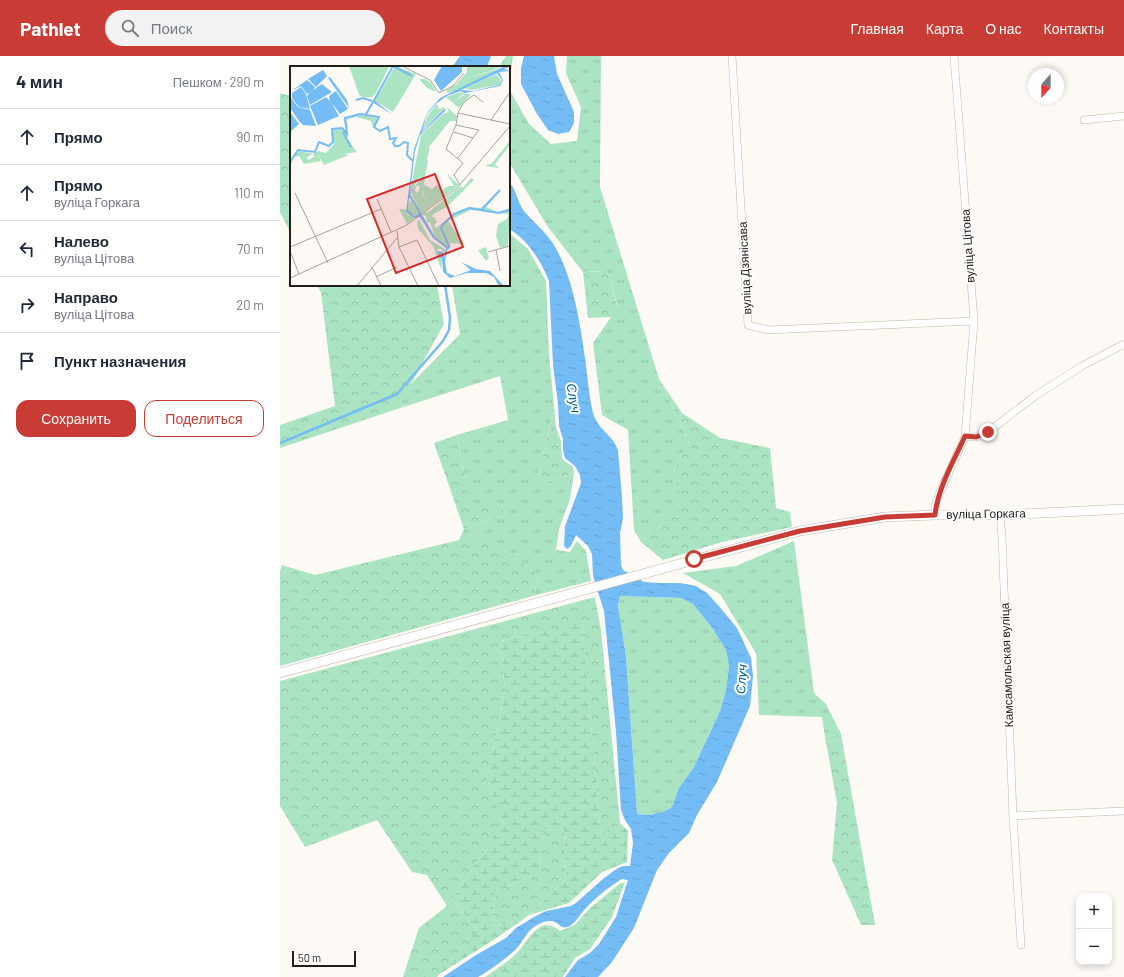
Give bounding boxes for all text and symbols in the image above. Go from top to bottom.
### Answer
search box [105,10,385,46]
text: Pathlet [20,17,81,40]
icon: search [119,17,141,39]
text: Поиск [151,19,192,37]
text: Главная [851,20,904,37]
text: Карта [926,20,963,37]
text: О нас [985,20,1022,37]
text: Контакты [1044,20,1104,37]
inset map [290,66,510,286]
north arrow [1028,68,1064,104]
text: 4 мин [16,71,63,91]
text: Пешком · 290 m [173,74,264,90]
icon: ahead [16,126,38,148]
text: Прямо [54,128,103,146]
text: 90 m [237,129,264,145]
text: Прямо [54,176,103,194]
icon: ahead [16,182,38,204]
text: 110 m [234,185,264,201]
text: вуліца Горкага [54,194,140,210]
street label: вуліца Цітова [957,208,978,283]
street label: вуліца Дзянісава [735,221,754,315]
text: Налево [54,232,109,250]
icon: left [16,238,38,260]
text: 70 m [237,241,264,257]
text: вуліца Цітова [54,250,134,266]
text: Направо [54,288,118,306]
icon: right [16,294,38,316]
text: 20 m [236,297,264,313]
text: вуліца Цітова [54,306,134,322]
icon: arrive [16,350,38,372]
text: Пункт назначения [54,352,186,370]
water label: Случ [564,382,585,414]
button: Сохранить [16,400,136,437]
button: Поделиться [144,400,264,437]
route end [979,423,997,441]
street label: вуліца Горкага [946,505,1026,522]
route start [685,550,703,568]
street label: Камсамольская вуліца [997,602,1016,728]
water label: Случ [732,663,750,694]
map controls [1076,893,1112,965]
button: + [1076,893,1112,929]
button: − [1076,929,1112,965]
scale bar [292,949,356,968]
text: 50 m [298,951,321,964]

